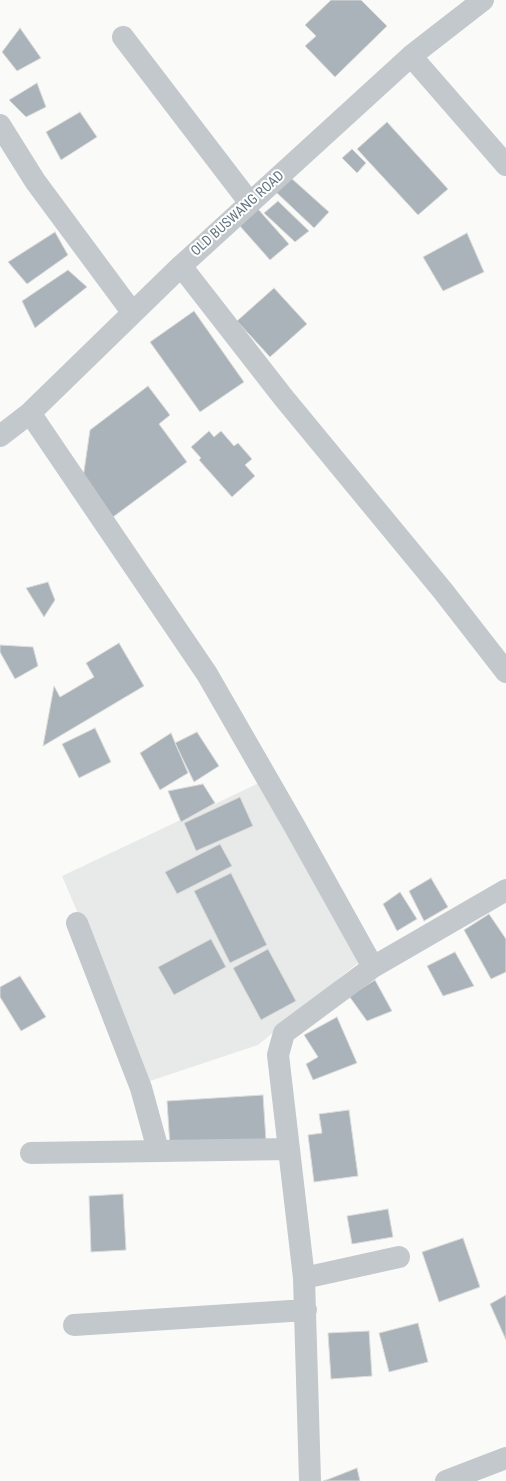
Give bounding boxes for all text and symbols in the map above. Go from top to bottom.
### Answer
street label: OLD BUSWANG ROAD [188,168,288,260]

